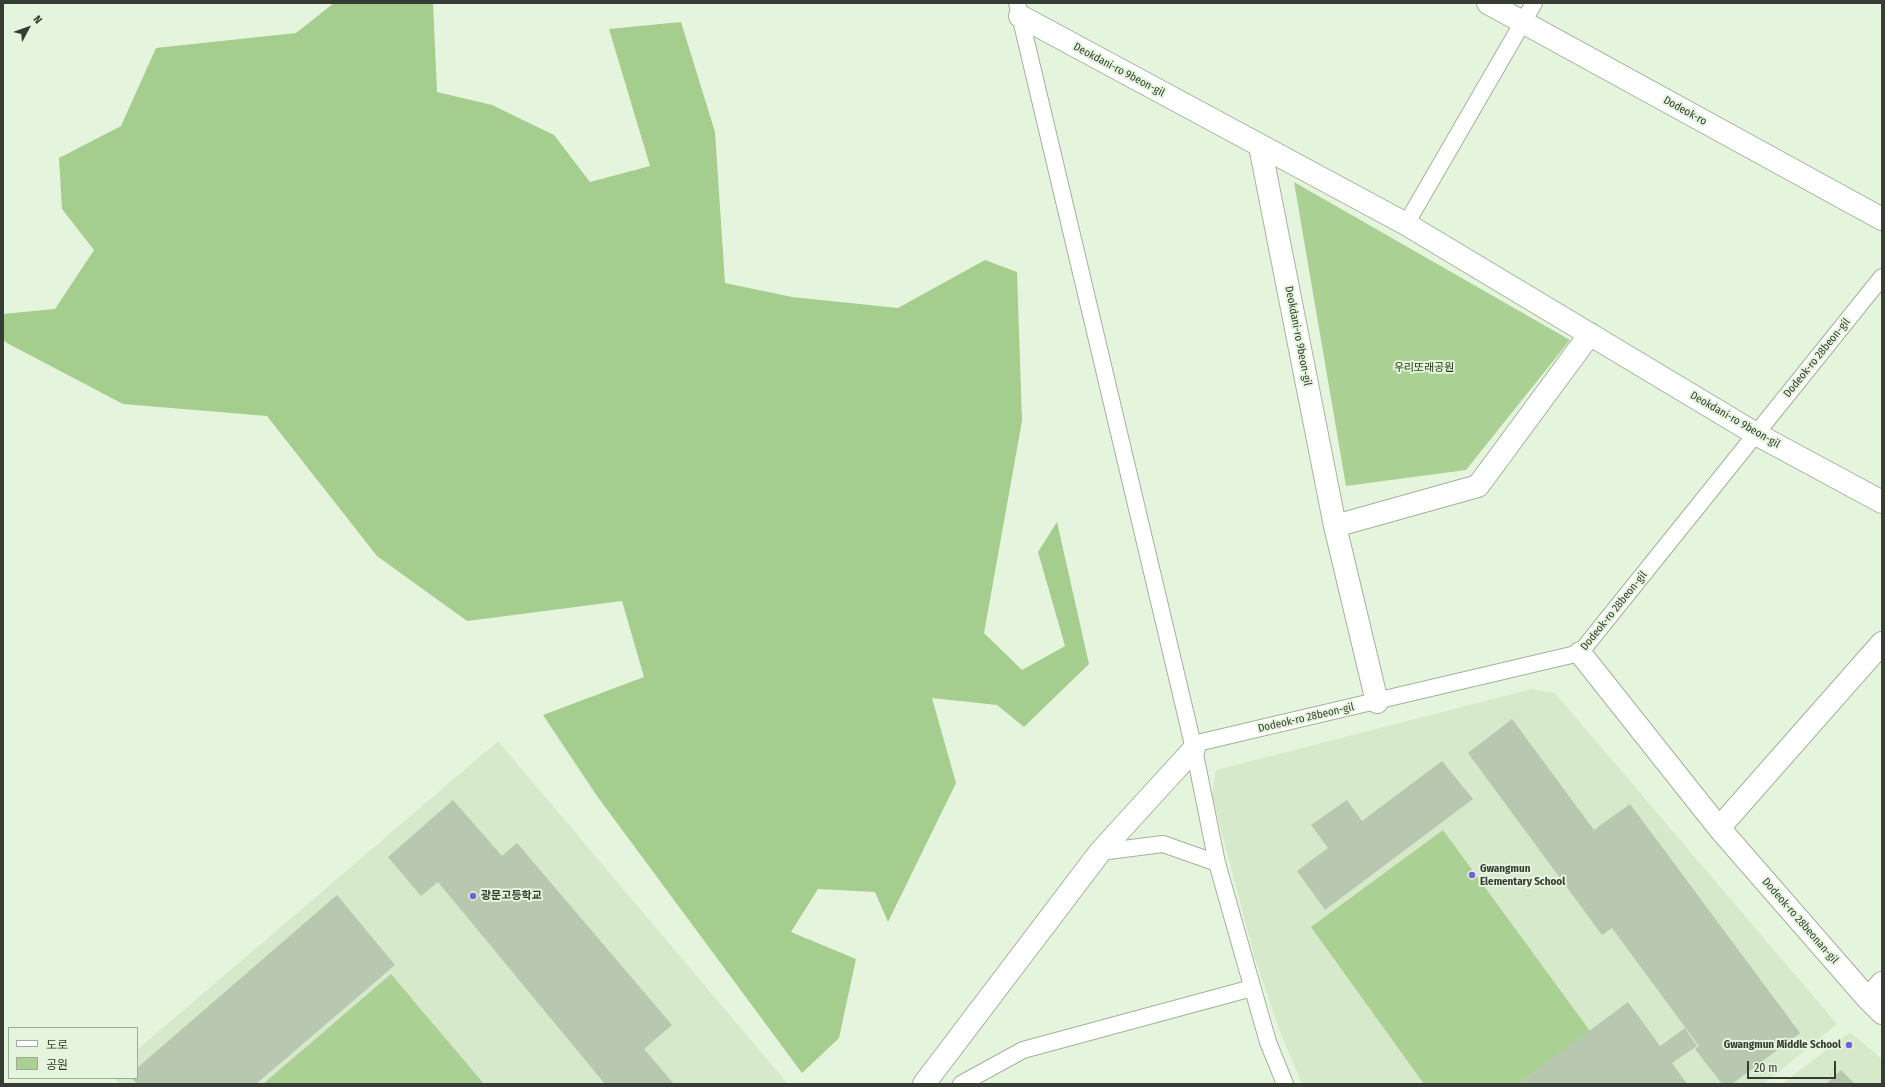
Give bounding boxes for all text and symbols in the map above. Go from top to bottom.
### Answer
north arrow [8,8,48,48]
text: N [30,13,45,27]
street label: Deokdani-ro 9beon-gil [1071,40,1167,100]
street label: Dodeok-ro [1661,94,1709,128]
street label: Deokdani-ro 9beon-gil [1282,285,1314,387]
street label: Dodeok-ro 28beon-gil [1781,316,1853,400]
park label: 우리또래공원 [1394,361,1454,375]
street label: Deokdani-ro 9beon-gil [1688,389,1782,451]
street label: Dodeok-ro 28beon-gil [1578,569,1650,653]
street label: Dodeok-ro 28beon-gil [1257,701,1355,735]
place label: Gwangmun Elementary School [1480,862,1565,888]
marker: Gwangmun Elementary School [1467,870,1477,880]
street label: Dodeok-ro 28beonan-gil [1759,875,1841,967]
place label: 광문고등학교 [481,889,542,903]
marker: 광문고등학교 [468,891,478,901]
legend [8,1027,138,1079]
text: 도로 [46,1038,68,1052]
place label: Gwangmun Middle School [1724,1038,1841,1052]
marker: Gwangmun Middle School [1844,1040,1854,1050]
scale bar [1749,1053,1838,1079]
text: 공원 [46,1058,68,1072]
text: 20 m [1754,1061,1778,1075]

